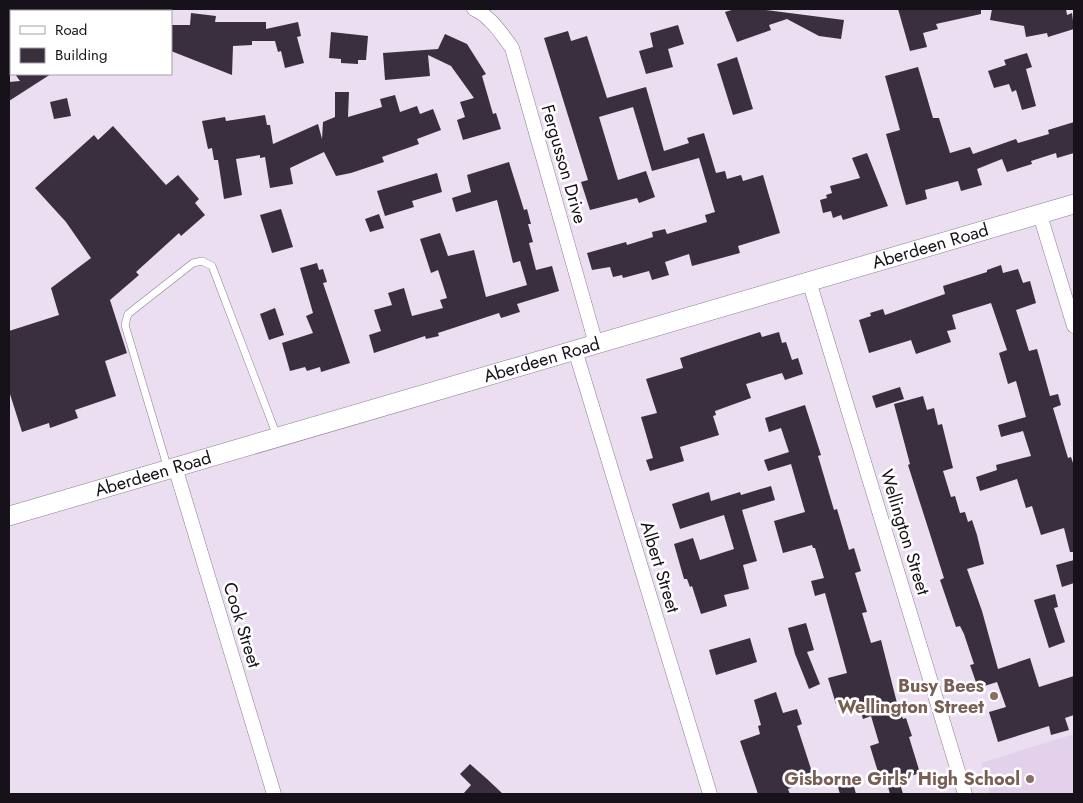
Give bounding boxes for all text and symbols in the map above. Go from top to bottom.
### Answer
legend [10,10,172,75]
text: Road [55,19,87,41]
text: Building [55,44,107,66]
street label: Fergusson Drive [535,102,593,226]
street label: Aberdeen Road [869,217,992,275]
street label: Aberdeen Road [480,331,603,389]
street label: Aberdeen Road [92,444,214,503]
street label: Wellington Street [874,466,937,599]
street label: Albert Street [634,518,686,617]
street label: Cook Street [217,579,268,672]
place label: Busy Bees Wellington Street [837,673,984,720]
marker: Busy Bees Wellington Street [988,690,1000,702]
place label: Gisborne Girls' High School [784,766,1020,792]
marker: Gisborne Girls' High School [1024,773,1036,785]

